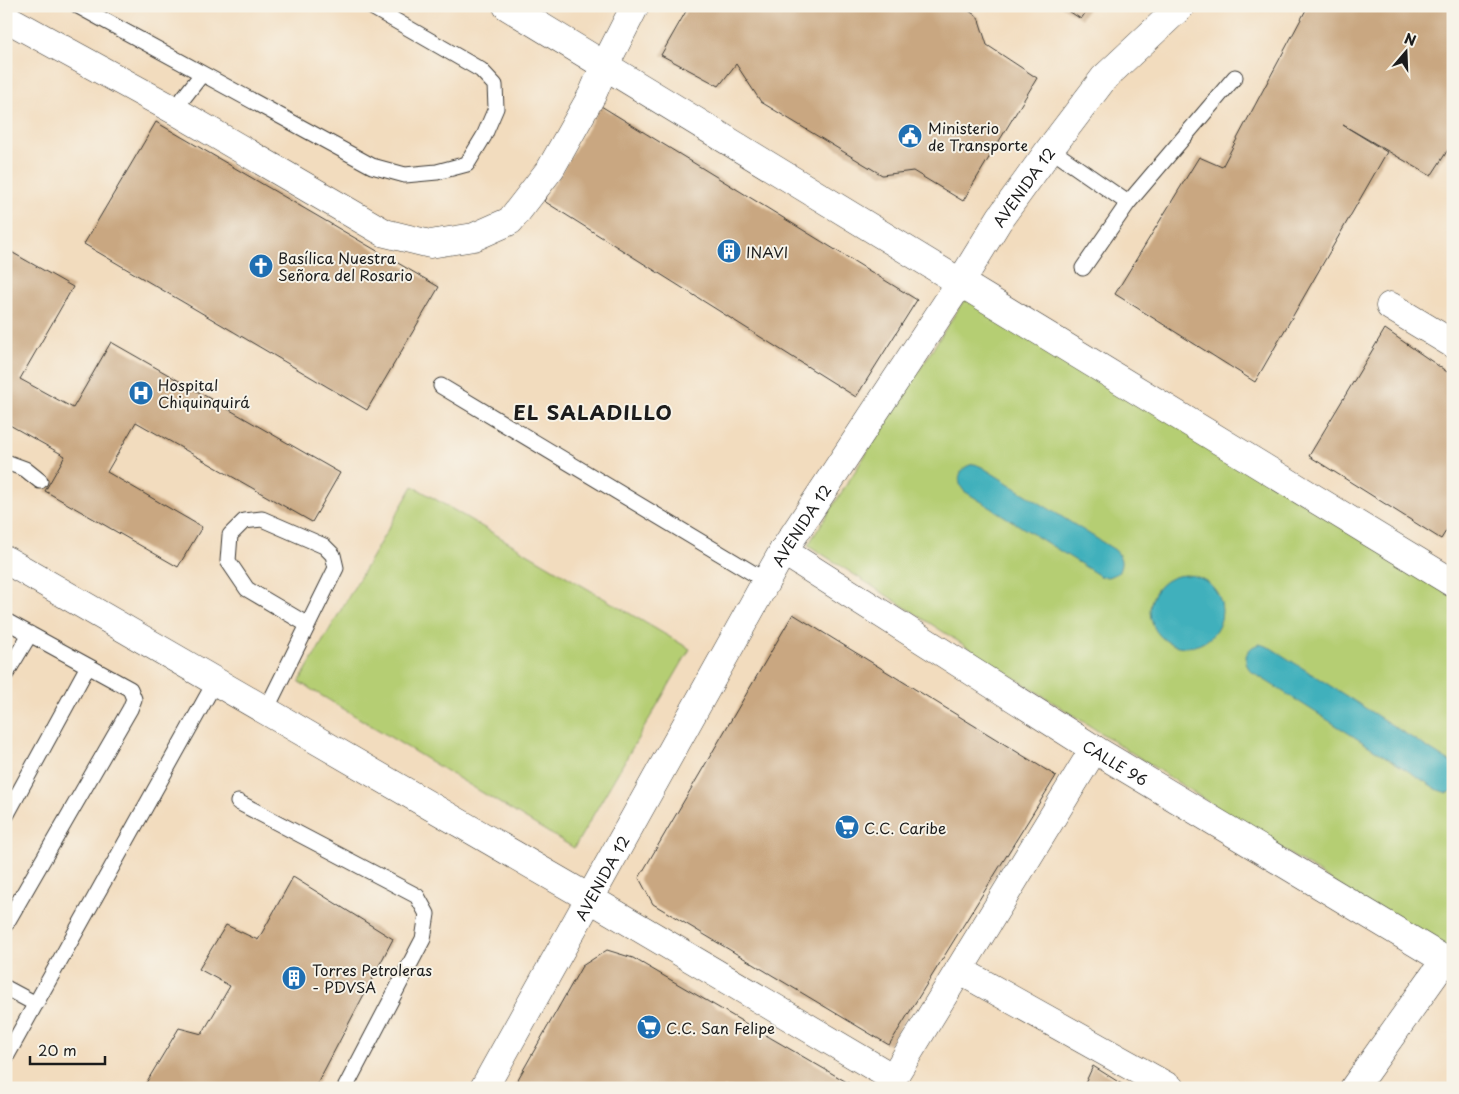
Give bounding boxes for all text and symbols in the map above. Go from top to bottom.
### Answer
north arrow [1382,28,1432,78]
text: N [1402,28,1419,51]
place label: Ministerio de Transporte [928,116,1028,156]
public building icon: Ministerio de Transporte [897,123,923,149]
street label: AVENIDA 12 [986,142,1060,231]
building icon: INAVI [716,238,742,264]
place label: INAVI [746,240,788,263]
place label: Basílica Nuestra Señora del Rosario [278,246,413,286]
church icon: Basílica Nuestra Señora del Rosario [248,253,274,279]
place label: Hospital Chiquinquirá [158,373,250,413]
hospital icon: Hospital Chiquinquirá [128,380,154,406]
district label: EL SALADILLO [513,397,673,427]
street label: AVENIDA 12 [765,479,836,570]
street label: CALLE 96 [1079,733,1153,791]
supermarket icon: C.C. Caribe [834,814,860,840]
place label: C.C. Caribe [864,816,946,839]
street label: AVENIDA 12 [568,831,634,924]
place label: Torres Petroleras - PDVSA [312,958,432,998]
building icon: Torres Petroleras - PDVSA [281,965,307,991]
supermarket icon: C.C. San Felipe [636,1014,662,1040]
place label: C.C. San Felipe [666,1016,775,1039]
scale bar [30,1034,105,1066]
text: 20 m [38,1038,77,1061]

